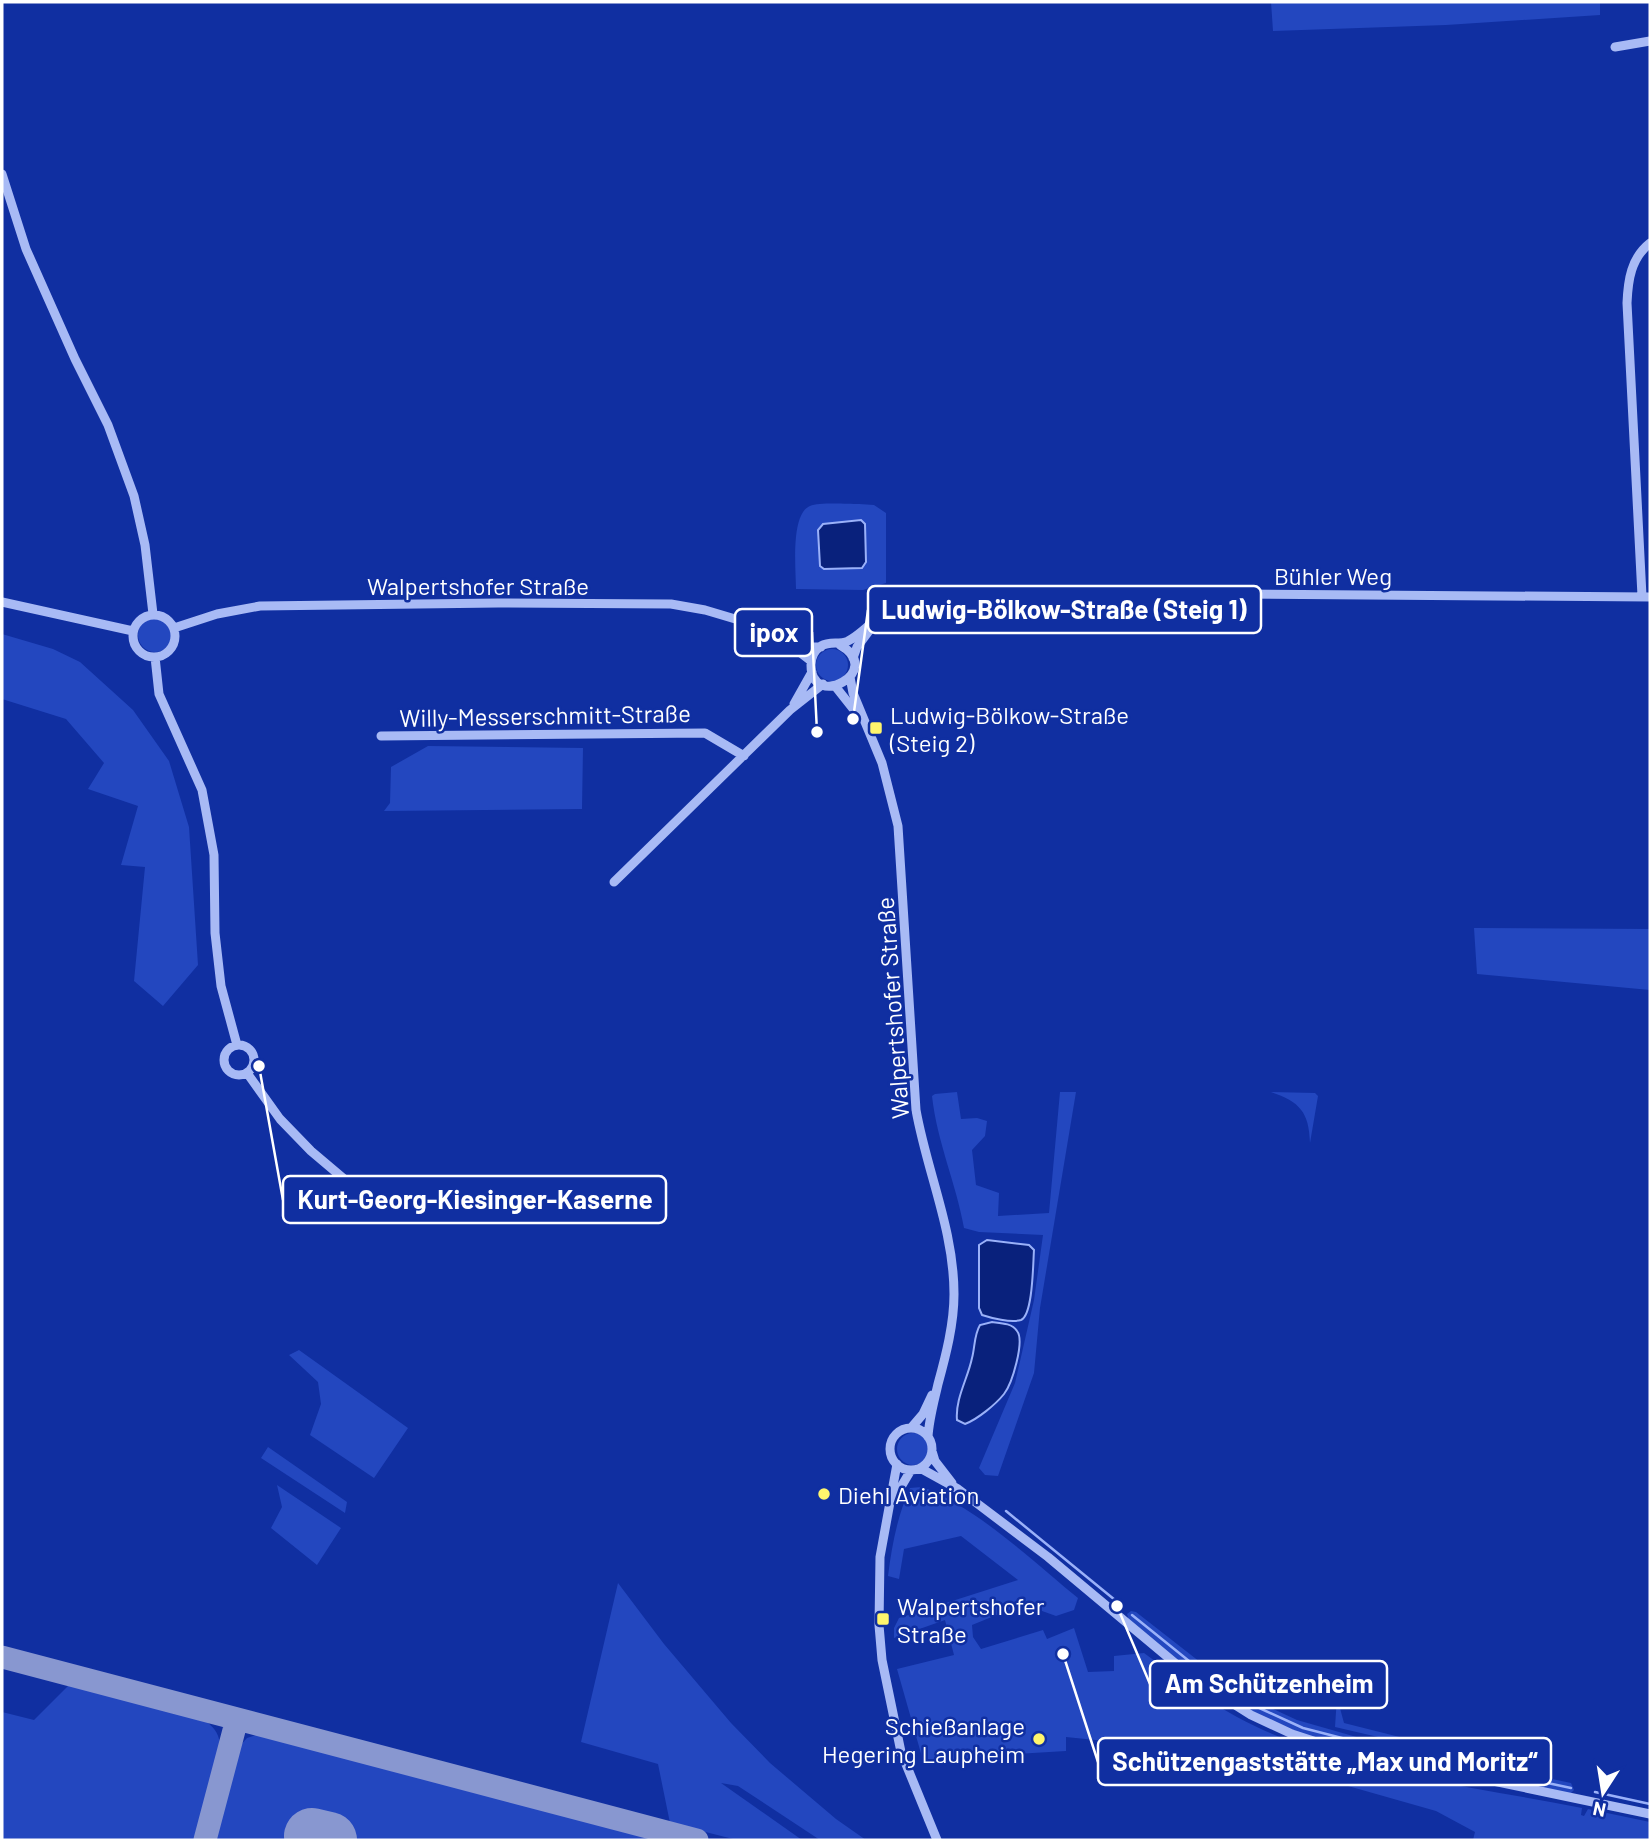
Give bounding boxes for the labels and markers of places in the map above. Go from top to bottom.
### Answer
callout: Ludwig-Bölkow-Straße (Steig 1) [868,586,1261,633]
callout: ipox [735,609,812,656]
place label: Ludwig-Bölkow-Straße (Steig 2) [889,700,1129,757]
marker: Ludwig-Bölkow-Straße (Steig 2) [868,720,884,736]
callout: Kurt-Georg-Kiesinger-Kaserne [283,1176,666,1223]
place label: Diehl Aviation [838,1480,979,1509]
marker: Diehl Aviation [816,1486,832,1502]
place label: Walpertshofer Straße [897,1591,1045,1648]
marker: Walpertshofer Straße [875,1611,891,1627]
callout: Am Schützenheim [1150,1661,1387,1708]
place label: Schießanlage Hegering Laupheim [822,1711,1025,1768]
marker: Schießanlage Hegering Laupheim [1031,1731,1047,1747]
callout: Schützengaststätte „Max und Moritz“ [1098,1738,1551,1785]

